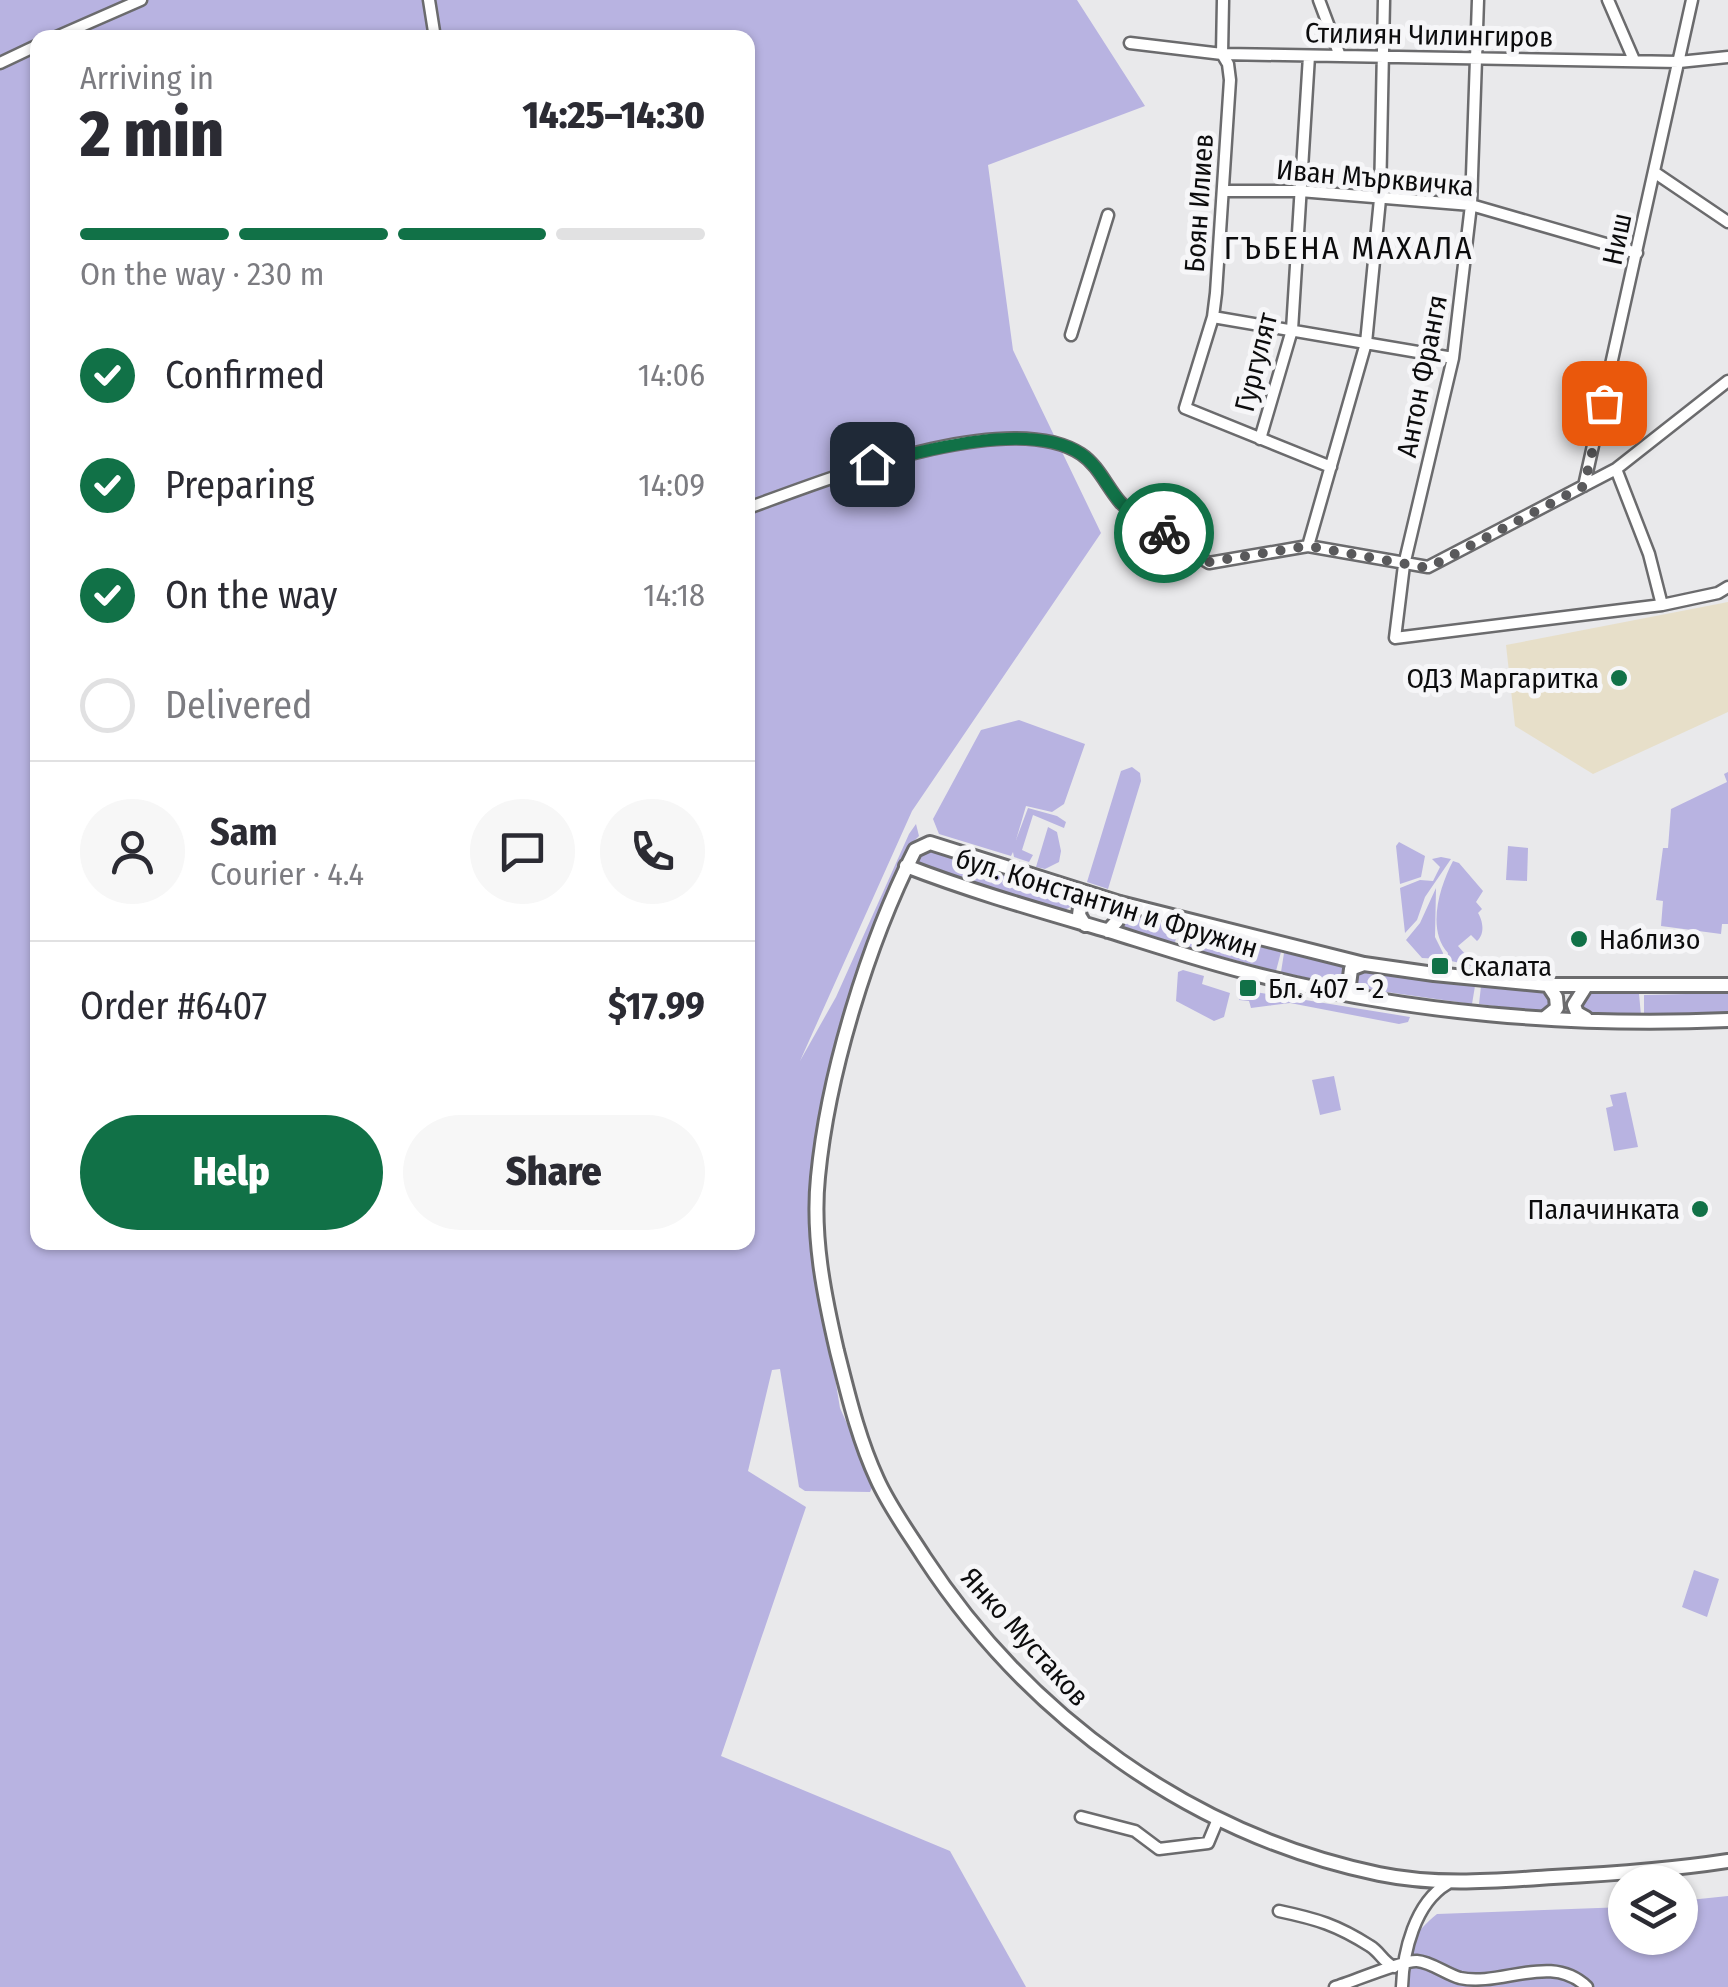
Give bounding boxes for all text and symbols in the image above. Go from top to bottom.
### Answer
street label: Стилиян Чилингиров [1305,16,1553,54]
text: Arriving in [80,59,214,97]
text: 14:25–14:30 [522,92,705,138]
text: 2 min [80,95,224,173]
street label: Боян Илиев [1178,133,1220,273]
street label: Иван Мърквичка [1275,153,1475,203]
street label: Ниш [1595,210,1639,268]
district label: ГЪБЕНА МАХАЛА [1224,229,1474,267]
text: On the way · 230 m [80,255,324,293]
street label: Антон Франгя [1390,292,1454,460]
street label: Гургулят [1228,309,1284,415]
icon: check [80,348,135,403]
text: Confirmed [165,352,325,398]
text: 14:06 [638,356,705,394]
pin [1562,361,1647,446]
icon: bag [1577,376,1632,431]
pin [830,422,915,507]
icon: home [845,437,900,492]
icon: check [80,458,135,513]
text: Preparing [165,462,314,508]
text: 14:09 [638,466,705,504]
courier [1114,483,1214,583]
icon: bike [1137,506,1192,561]
icon: check [80,568,135,623]
text: On the way [165,572,337,618]
text: 14:18 [643,576,705,614]
place label: ОДЗ Маргаритка [1406,662,1599,695]
marker: ОДЗ Маргаритка [1608,667,1630,689]
text: Delivered [165,682,312,728]
button: person [80,799,185,904]
button: chat [470,799,575,904]
button: phone [600,799,705,904]
text: Sam [210,809,278,855]
street label: бул. Константин и Фружин [952,841,1262,965]
text: Courier · 4.4 [210,855,364,893]
place label: Наблизо [1599,923,1700,956]
marker: Наблизо [1568,928,1590,950]
place label: Скалата [1460,950,1552,983]
marker: Скалата [1429,955,1451,977]
place label: Бл. 407 - 2 [1268,972,1384,1005]
marker: Бл. 407 - 2 [1237,977,1259,999]
text: Order #6407 [80,983,267,1029]
text: $17.99 [608,983,705,1029]
button: Help [80,1115,383,1230]
button: Share [403,1115,705,1230]
place label: Палачинката [1528,1193,1680,1226]
marker: Палачинката [1689,1198,1711,1220]
street label: Янко Мустаков [954,1561,1096,1713]
map controls [1608,1865,1698,1955]
button: layers [1608,1865,1698,1955]

